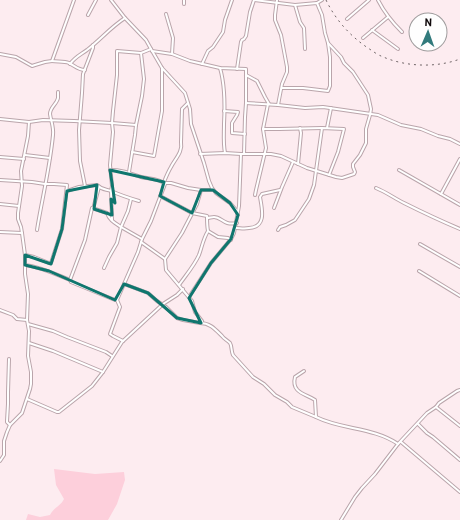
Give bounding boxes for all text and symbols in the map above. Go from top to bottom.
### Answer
north arrow [408,12,448,52]
text: N [424,15,432,28]

